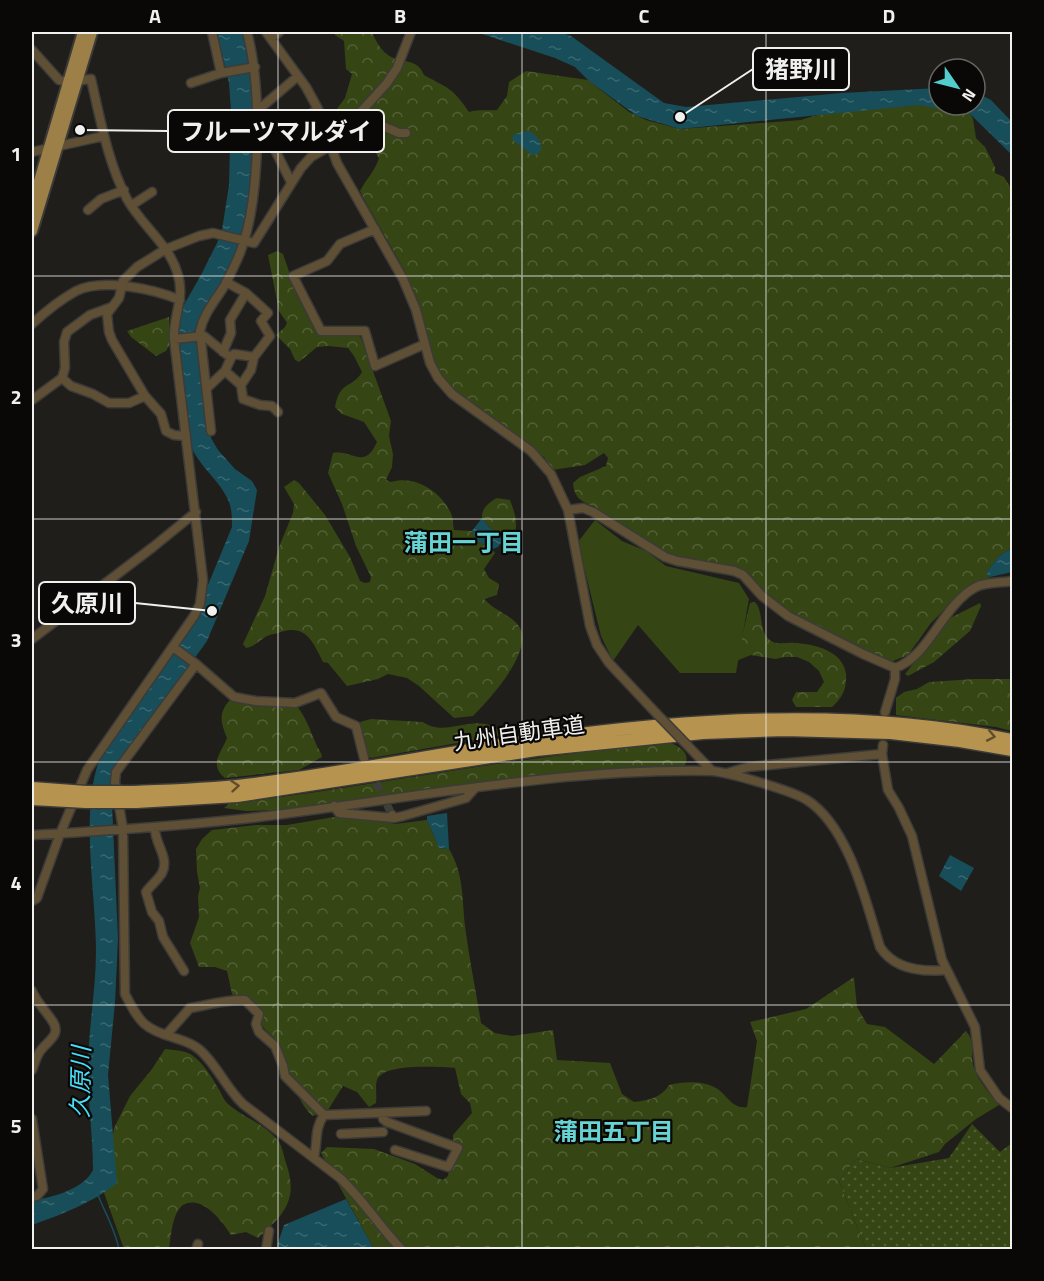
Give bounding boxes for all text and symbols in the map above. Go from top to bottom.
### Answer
text: A [149,0,161,31]
text: B [394,0,406,31]
text: C [639,0,650,31]
text: D [883,0,895,31]
callout: 猪野川 [753,48,849,90]
text: 猪野川 [765,51,837,87]
north arrow [927,57,987,117]
text: N [956,84,982,107]
callout: フルーツマルダイ [168,110,384,152]
text: フルーツマルダイ [180,113,372,149]
text: 1 [10,138,22,169]
text: 2 [10,381,22,412]
district label: 蒲田一丁目 [404,524,524,560]
callout: 久原川 [39,582,135,624]
text: 久原川 [51,585,123,621]
text: 3 [10,624,22,655]
street label: 九州自動車道 [451,707,587,759]
one-way arrow [986,729,996,742]
one-way arrow [230,780,239,793]
text: 4 [10,867,22,898]
water label: 久原川 [61,1043,99,1118]
text: 5 [10,1110,22,1141]
district label: 蒲田五丁目 [554,1113,674,1149]

